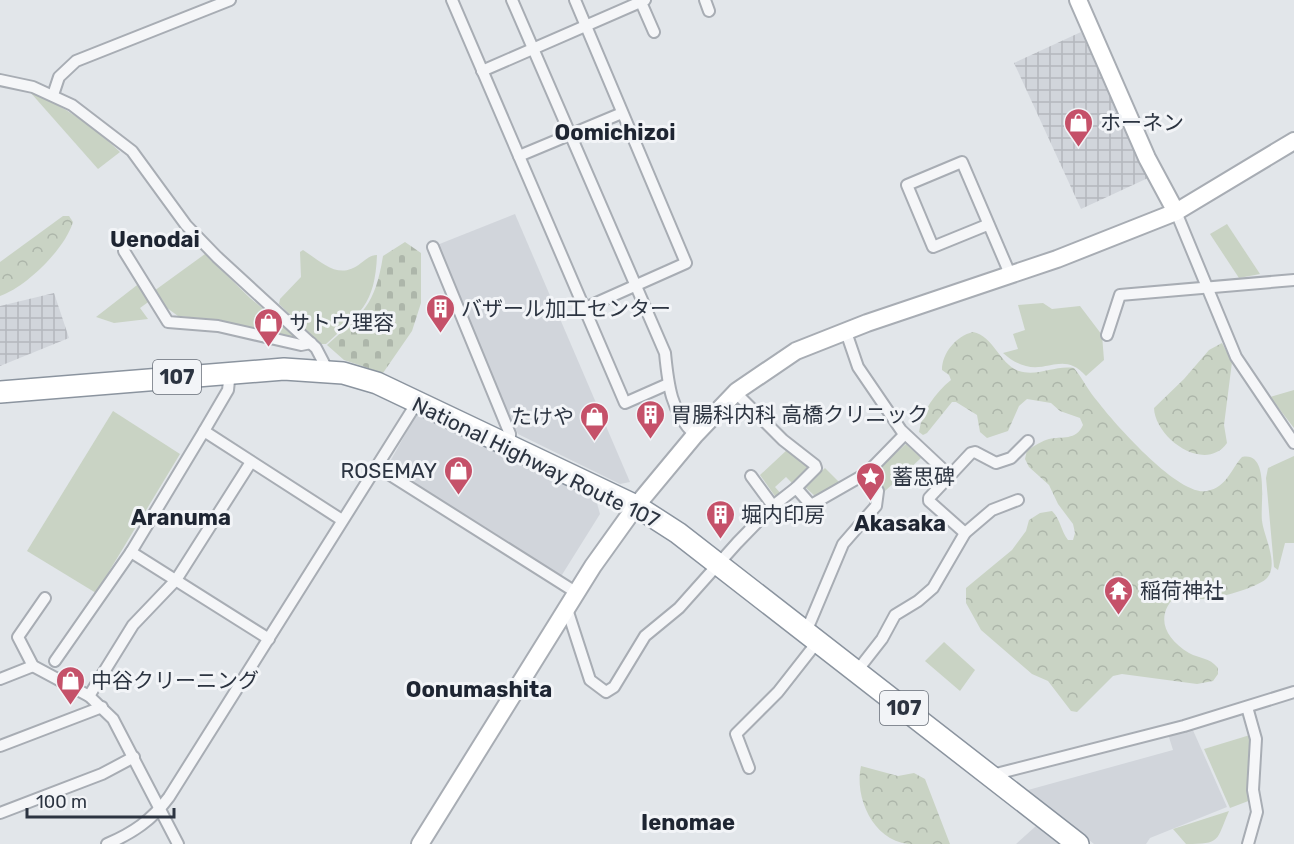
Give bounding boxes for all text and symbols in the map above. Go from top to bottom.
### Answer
shop icon: ホーネン [1063,106,1095,148]
place label: ホーネン [1100,110,1184,135]
district label: Oomichizoi [555,119,675,146]
district label: Uenodai [110,226,200,253]
building icon: バザール加工センター [424,292,456,334]
place label: バザール加工センター [461,296,671,321]
shop icon: サトウ理容 [252,306,284,348]
place label: サトウ理容 [289,310,394,335]
road number: 107 [153,360,201,394]
street label: National Highway Route 107 [408,391,664,533]
building icon: 胃腸科内科 高橋クリニック [634,398,666,440]
shop icon: たけや [579,400,611,442]
place label: 胃腸科内科 高橋クリニック [671,402,928,427]
place label: たけや [511,404,574,429]
shop icon: ROSEMAY [442,454,474,496]
place label: ROSEMAY [340,458,437,483]
place icon: 蓄思碑 [855,460,887,502]
place label: 蓄思碑 [892,464,955,489]
building icon: 堀内印房 [704,498,736,540]
place label: 堀内印房 [741,502,825,527]
district label: Aranuma [131,504,231,531]
district label: Akasaka [854,510,946,537]
temple icon: 稲荷神社 [1103,574,1135,616]
place label: 稲荷神社 [1140,578,1224,603]
shop icon: 中谷クリーニング [54,664,86,706]
place label: 中谷クリーニング [91,668,259,693]
district label: Oonumashita [406,676,552,703]
road number: 107 [880,691,928,725]
scale bar [27,781,174,819]
text: 100 m [36,791,87,813]
district label: Ienomae [641,809,735,836]

